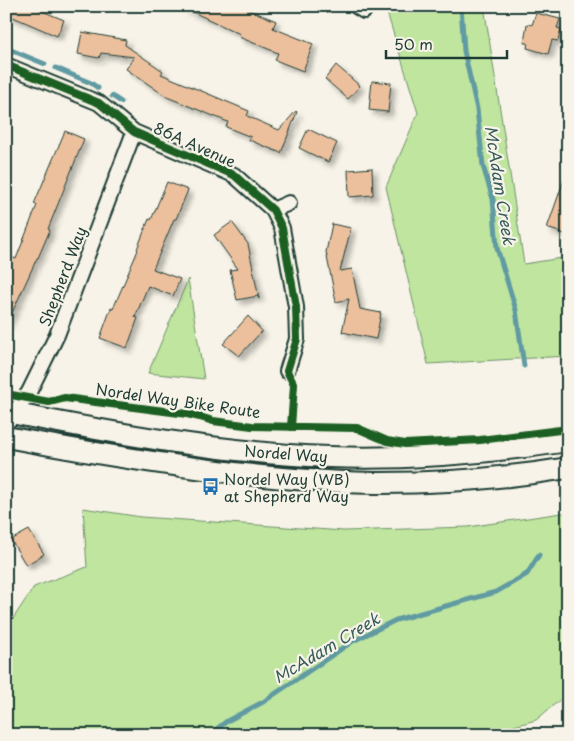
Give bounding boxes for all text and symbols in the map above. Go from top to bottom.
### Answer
scale bar [386,28,508,60]
text: 50 m [394,32,433,55]
street label: 86A Avenue [150,116,240,172]
water label: McAdam Creek [480,124,522,248]
street label: Shepherd Way [32,223,92,329]
street label: Nordel Way Bike Route [94,377,262,423]
street label: Nordel Way [243,439,329,467]
place label: Nordel Way (WB) at Shepherd Way [224,467,350,507]
bus stop icon: Nordel Way (WB) at Shepherd Way [200,477,220,497]
water label: McAdam Creek [268,605,385,688]

